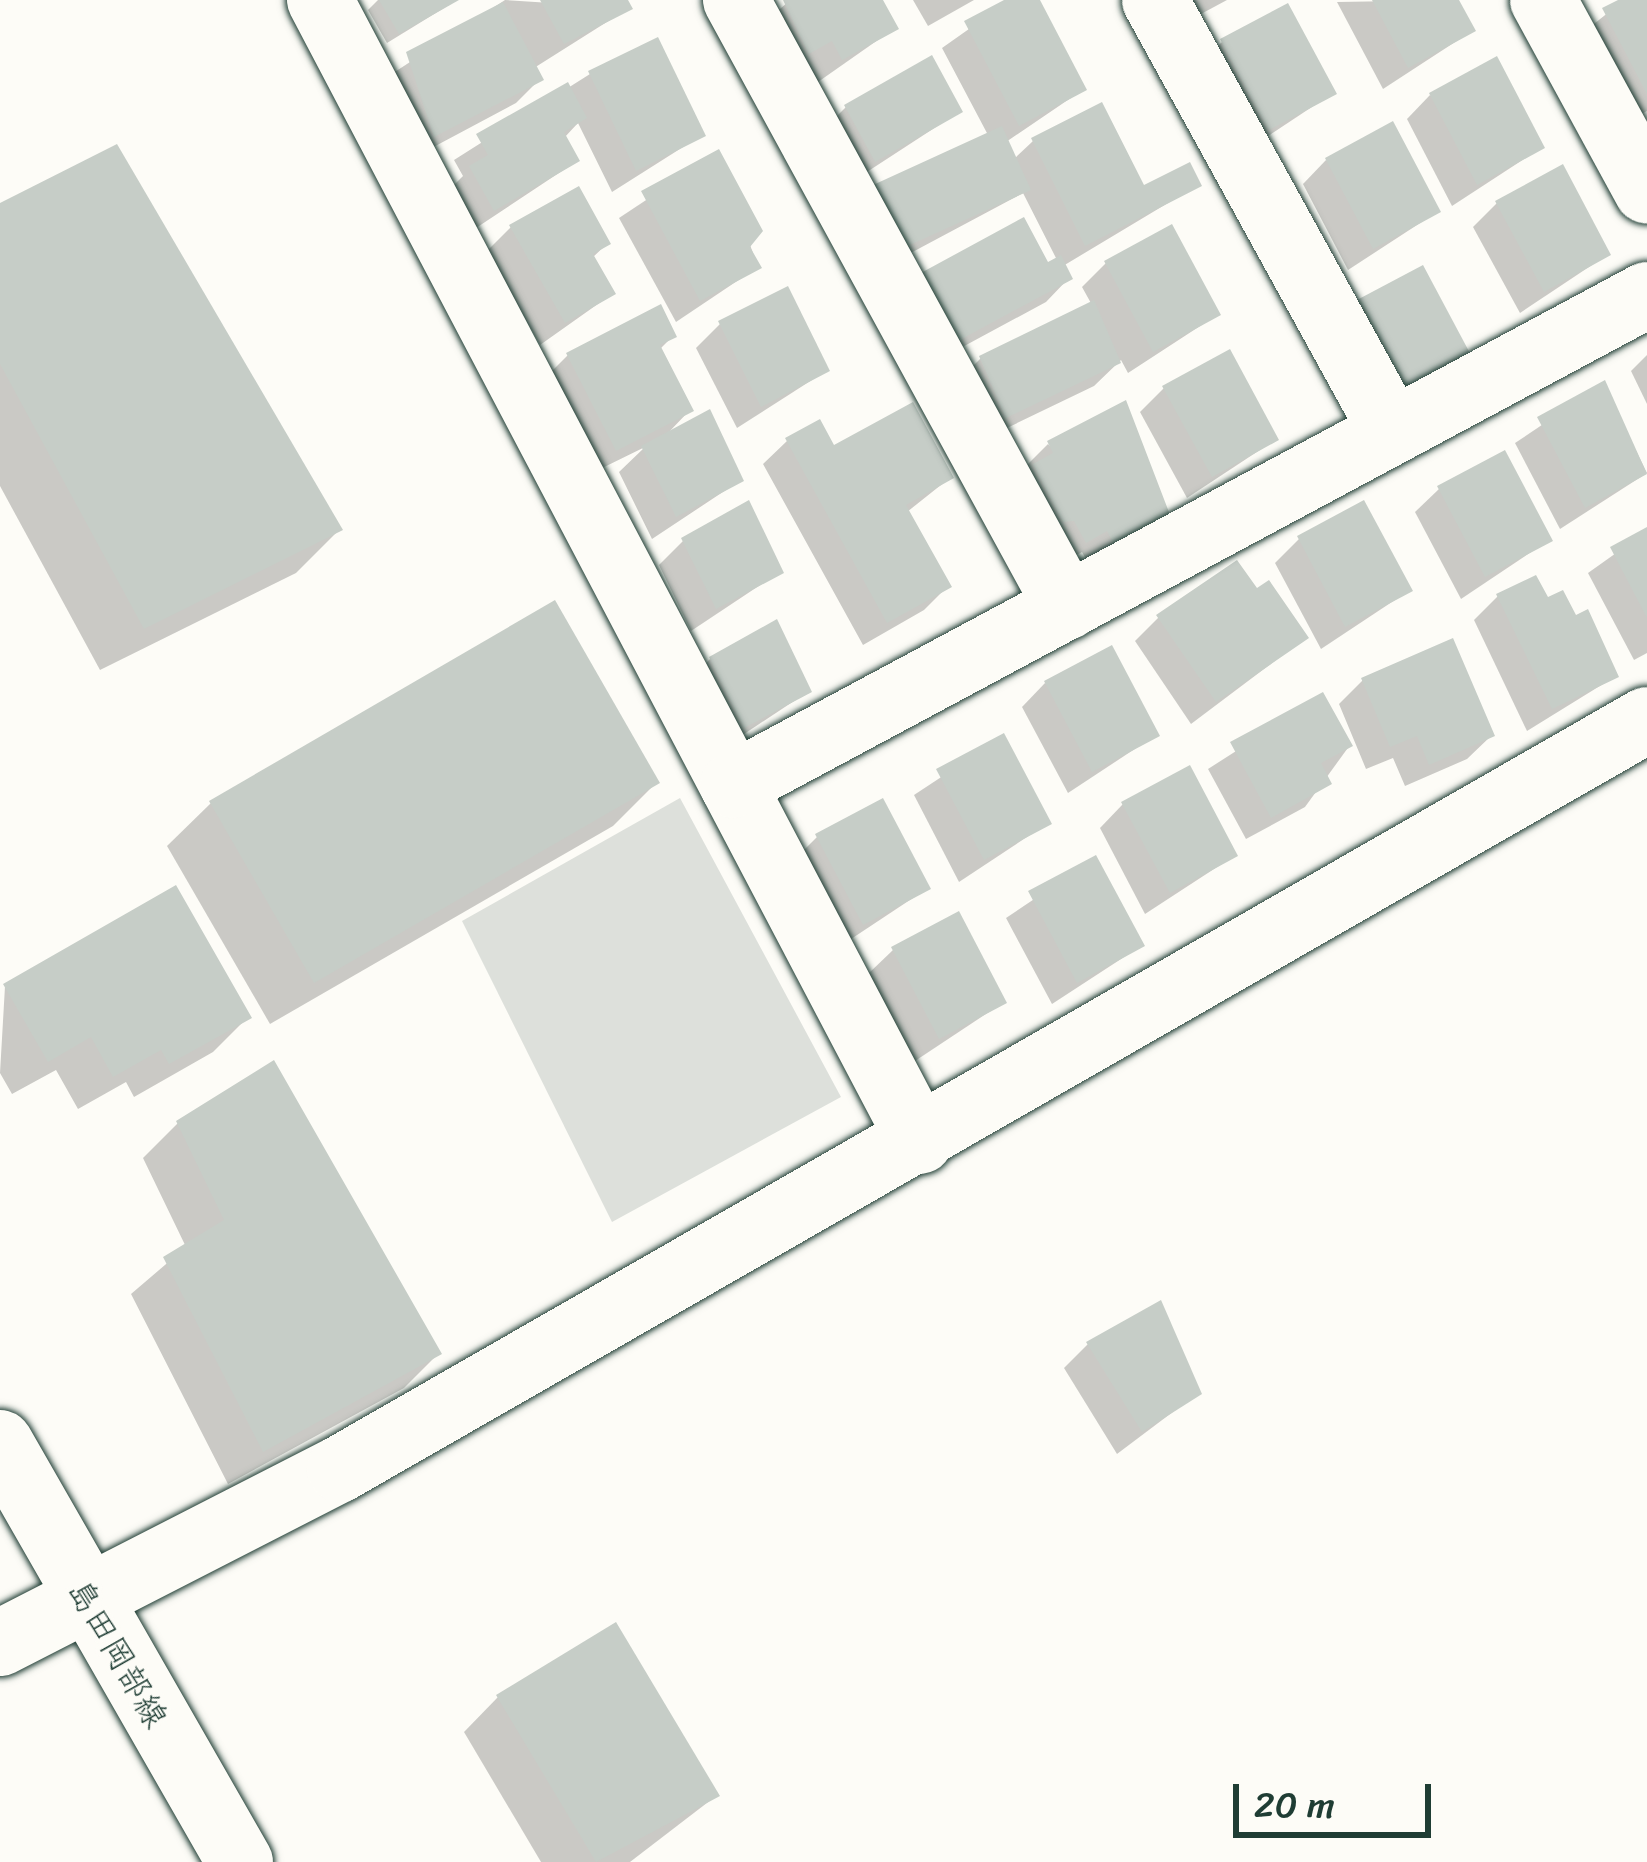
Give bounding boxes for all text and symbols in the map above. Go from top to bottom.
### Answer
street label: 島田岡部線 [59,1573,175,1735]
scale bar [1239,1760,1437,1834]
text: 20 m [1254,1773,1335,1837]

